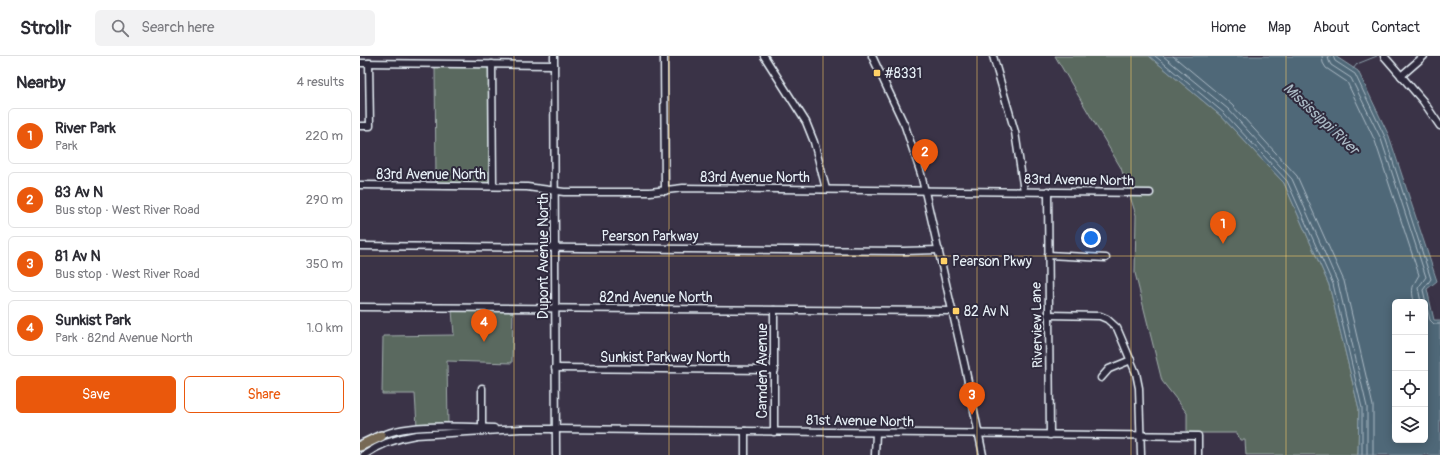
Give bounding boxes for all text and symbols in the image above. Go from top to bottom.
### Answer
search box [95,10,375,46]
text: Strollr [20,16,71,40]
icon: search [109,17,131,39]
text: Search here [141,18,214,37]
text: Home [1211,19,1246,36]
text: Map [1268,19,1291,36]
text: About [1313,19,1349,36]
text: Contact [1371,19,1420,36]
place label: #8331 [884,65,922,82]
marker: #8331 [872,68,882,78]
text: Nearby [16,72,65,93]
text: 4 results [297,74,344,90]
water label: Mississippi River [1279,79,1364,160]
text: River Park [55,119,116,138]
text: 1 [27,128,33,144]
text: 220 m [305,128,343,144]
text: Park [55,138,78,154]
pin: 2 [912,139,938,172]
street label: 83rd Avenue North [376,166,486,183]
street label: 83rd Avenue North [700,169,810,186]
street label: 83rd Avenue North [1024,171,1134,189]
text: 83 Av N [55,183,103,202]
text: 2 [26,192,34,208]
text: 290 m [306,192,343,208]
street label: Dupont Avenue North [535,193,552,319]
text: Bus stop · West River Road [55,202,200,218]
pin: 1 [1210,211,1236,244]
street label: Pearson Parkway [601,228,699,245]
your location [1081,228,1101,248]
text: 81 Av N [55,247,101,266]
place label: Pearson Pkwy [952,253,1032,270]
text: 3 [26,256,34,272]
text: 350 m [305,256,343,272]
marker: Pearson Pkwy [939,256,949,266]
text: Bus stop · West River Road [55,266,200,282]
street label: Riverview Lane [1028,282,1046,368]
street label: 82nd Avenue North [600,289,712,306]
map controls [1392,299,1428,443]
button: + [1392,299,1428,335]
place label: 82 Av N [964,303,1009,320]
marker: 82 Av N [951,306,961,316]
pin: 4 [471,309,497,342]
text: Sunkist Park [55,311,131,330]
text: 4 [26,320,34,336]
text: 1.0 km [306,320,343,336]
street label: Camden Avenue [754,323,771,419]
text: Park · 82nd Avenue North [55,330,193,346]
button: − [1392,335,1428,371]
street label: Sunkist Parkway North [600,349,730,366]
button: locate [1392,371,1428,407]
button: Save [16,376,176,413]
button: Share [184,376,344,413]
pin: 3 [959,382,985,415]
button: layers [1392,407,1428,443]
street label: 81st Avenue North [806,412,914,430]

